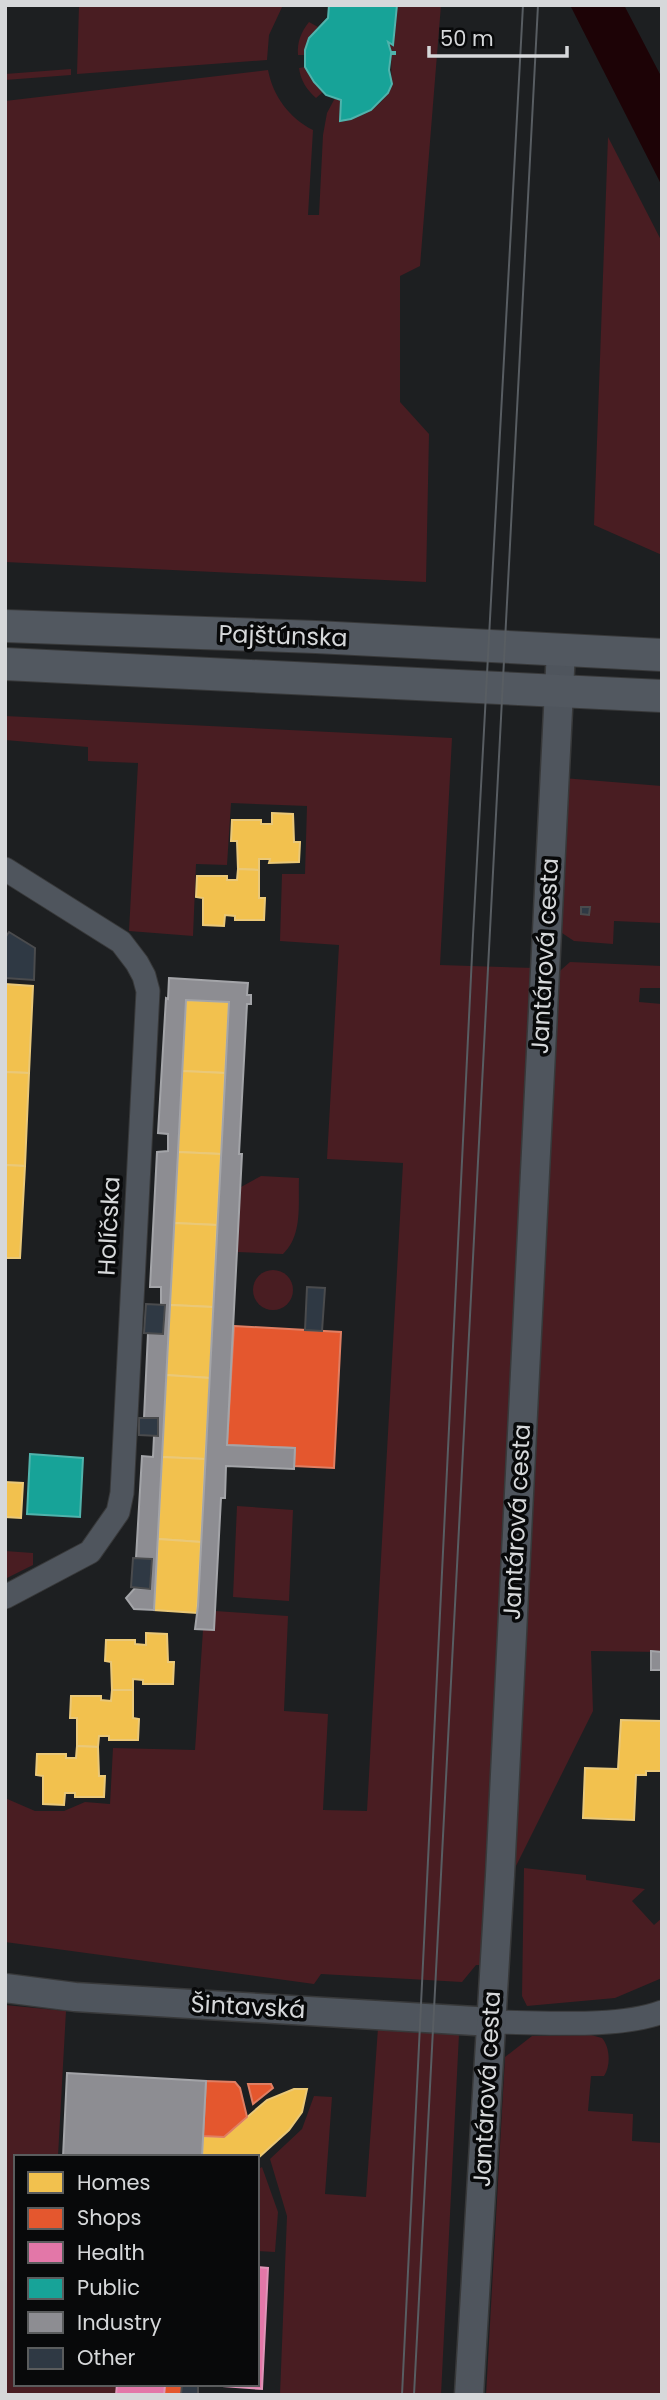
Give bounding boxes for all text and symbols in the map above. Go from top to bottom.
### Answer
scale bar [429,14,567,58]
text: 50 m [440,24,494,53]
street label: Pajštúnska [218,617,348,654]
street label: Jantárová cesta [523,857,566,1055]
street label: Holíčska [89,1175,128,1277]
street label: Jantárová cesta [495,1423,538,1621]
street label: Šintavská [190,1987,306,2026]
street label: Jantárová cesta [465,1990,508,2188]
legend [14,2155,259,2386]
text: Homes [77,2168,151,2197]
text: Shops [77,2203,141,2232]
text: Health [77,2238,145,2267]
text: Public [77,2273,140,2302]
text: Industry [77,2308,162,2337]
text: Other [77,2343,136,2372]

